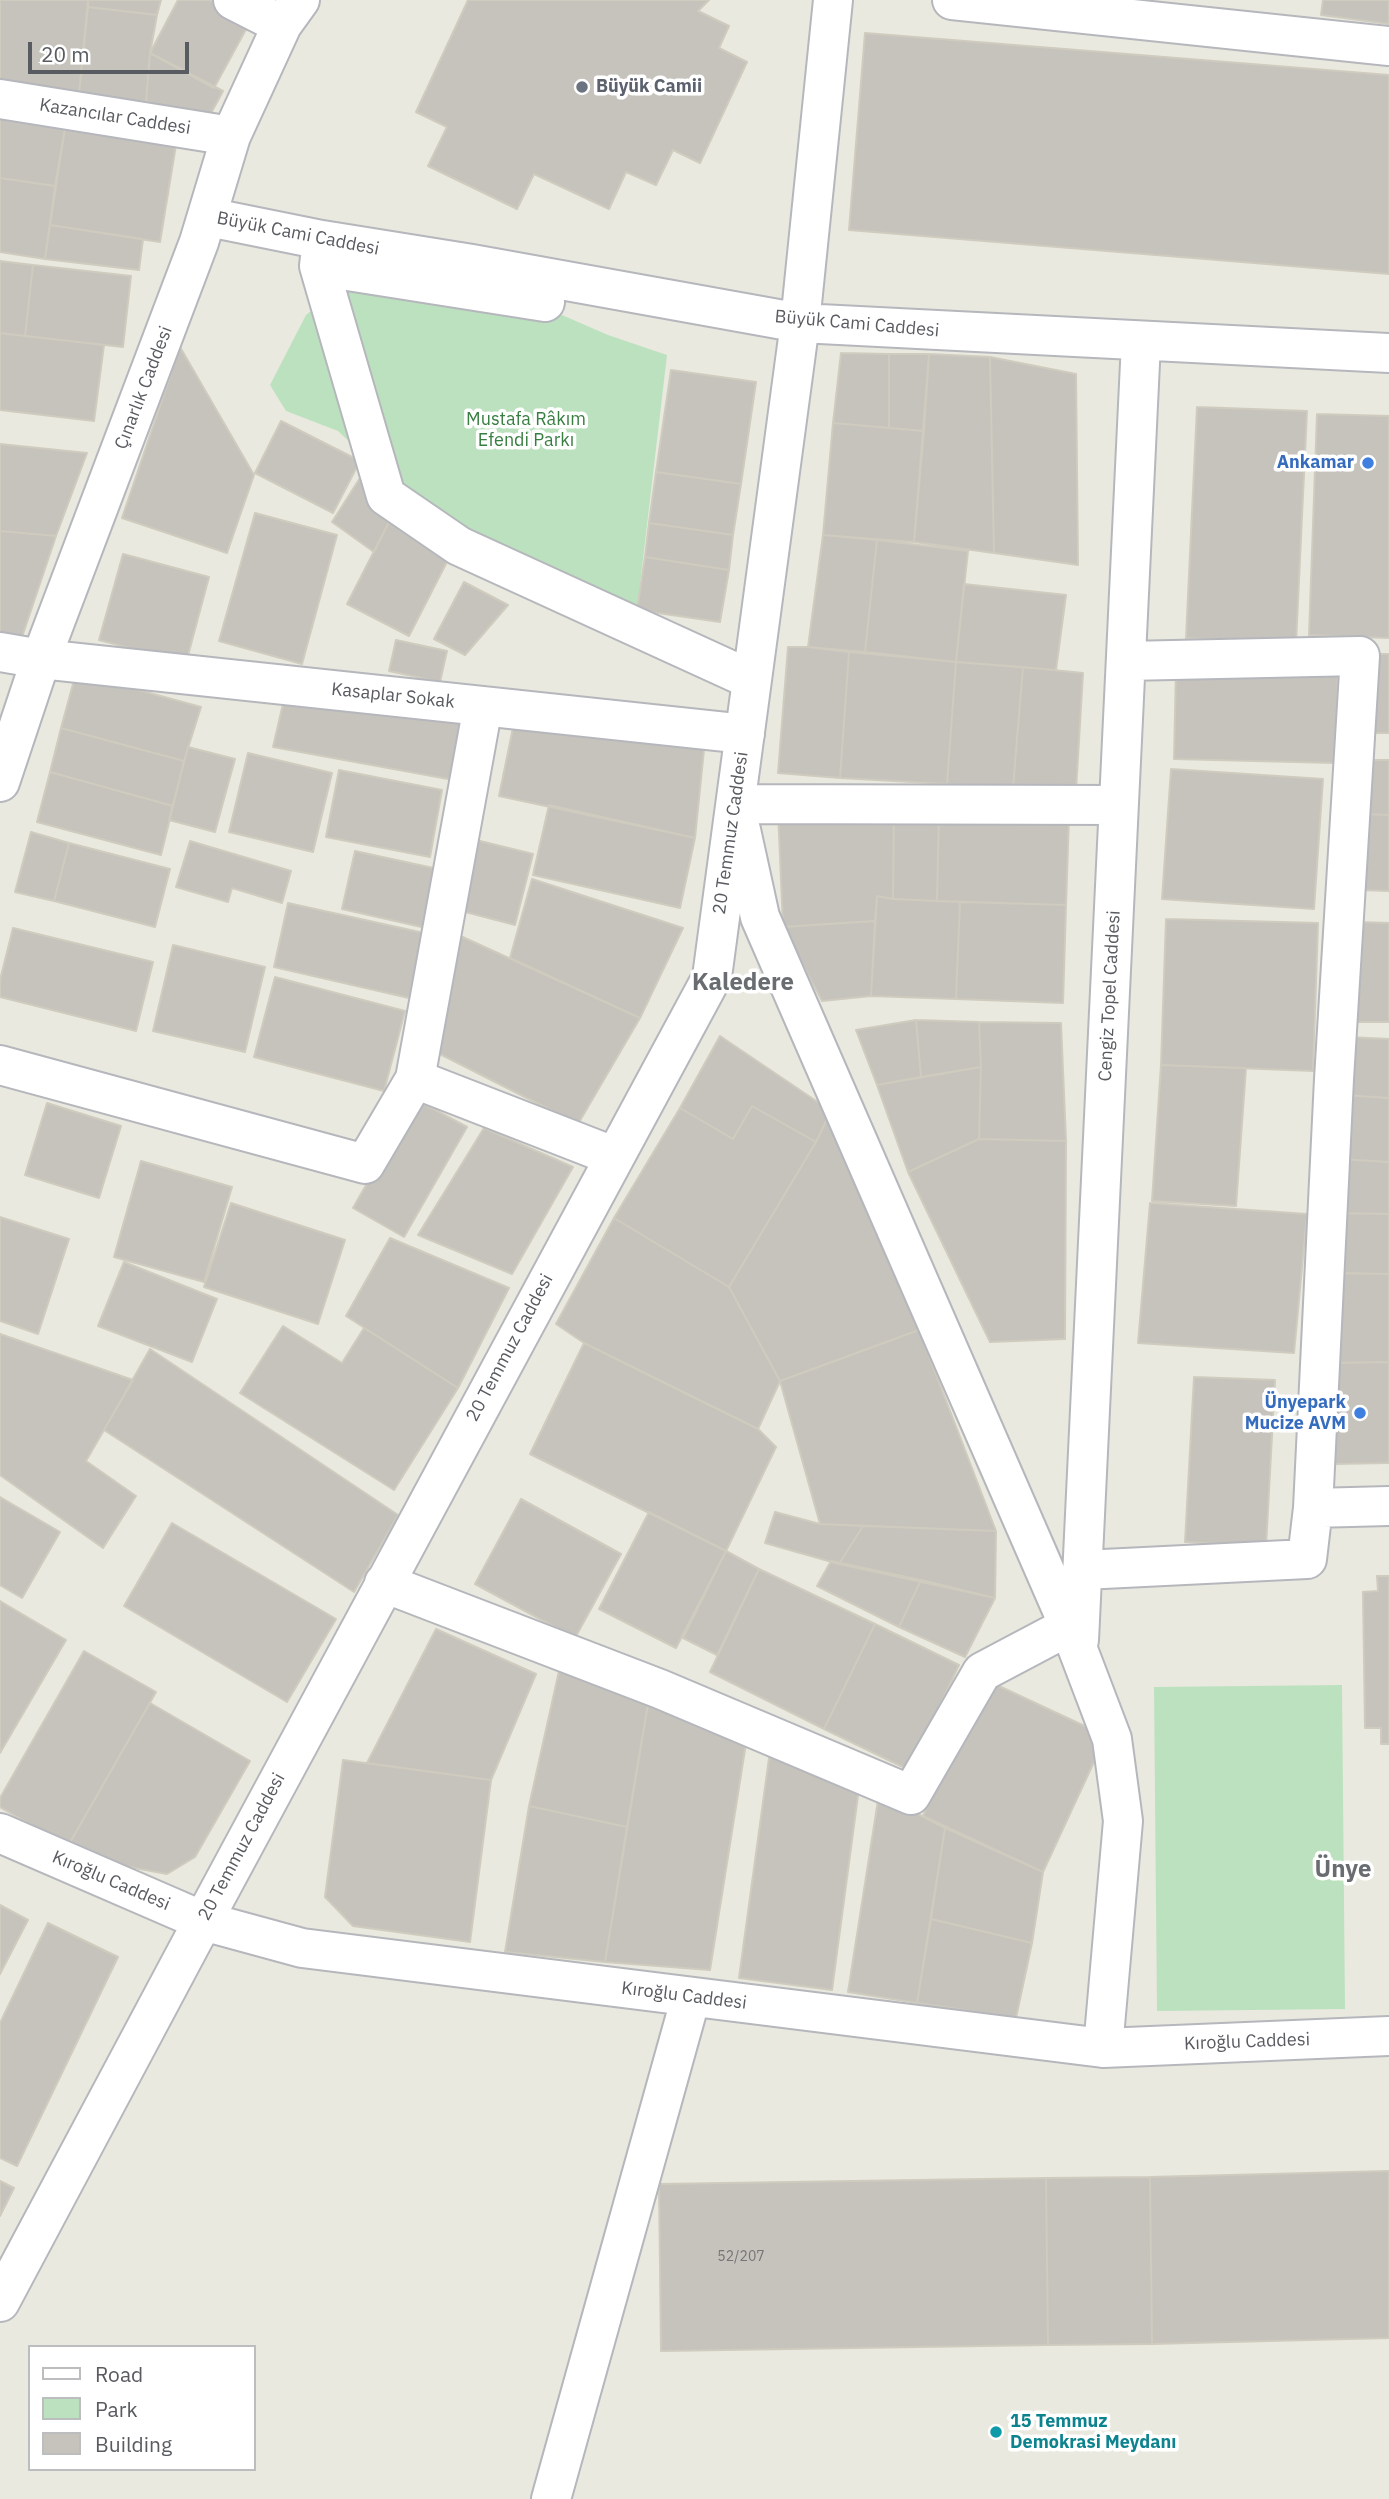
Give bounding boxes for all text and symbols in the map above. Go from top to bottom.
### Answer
scale bar [32,28,192,72]
text: 20 m [41,40,90,68]
place label: Büyük Camii [596,76,702,98]
marker: Büyük Camii [574,79,590,95]
street label: Kazancılar Caddesi [38,94,192,140]
street label: Büyük Cami Caddesi [215,208,381,260]
street label: Büyük Cami Caddesi [774,306,940,342]
street label: Çınarlık Caddesi [111,323,177,453]
park label: Mustafa Râkım Efendi Parkı [466,409,586,452]
place label: Ankamar [1277,452,1354,474]
marker: Ankamar [1360,455,1376,471]
street label: Kasaplar Sokak [330,679,456,713]
street label: 20 Temmuz Caddesi [709,750,753,916]
street label: Cengiz Topel Caddesi [1095,910,1125,1082]
district label: Kaledere [692,969,794,997]
street label: 20 Temmuz Caddesi [462,1271,558,1425]
place label: Ünyepark Mucize AVM [1245,1392,1346,1434]
marker: Ünyepark Mucize AVM [1352,1405,1368,1421]
street label: 20 Temmuz Caddesi [194,1770,290,1924]
street label: Kıroğlu Caddesi [49,1846,173,1916]
district label: Ünye [1315,1856,1371,1884]
street label: Kıroğlu Caddesi [620,1978,748,2014]
street label: Kıroğlu Caddesi [1184,2029,1310,2055]
house number: 52/207 [717,2249,765,2265]
legend [28,2345,256,2471]
text: Road [95,2360,143,2388]
text: Park [95,2395,138,2423]
place label: 15 Temmuz Demokrasi Meydanı [1010,2411,1176,2454]
marker: 15 Temmuz Demokrasi Meydanı [988,2424,1004,2440]
text: Building [95,2430,172,2458]

